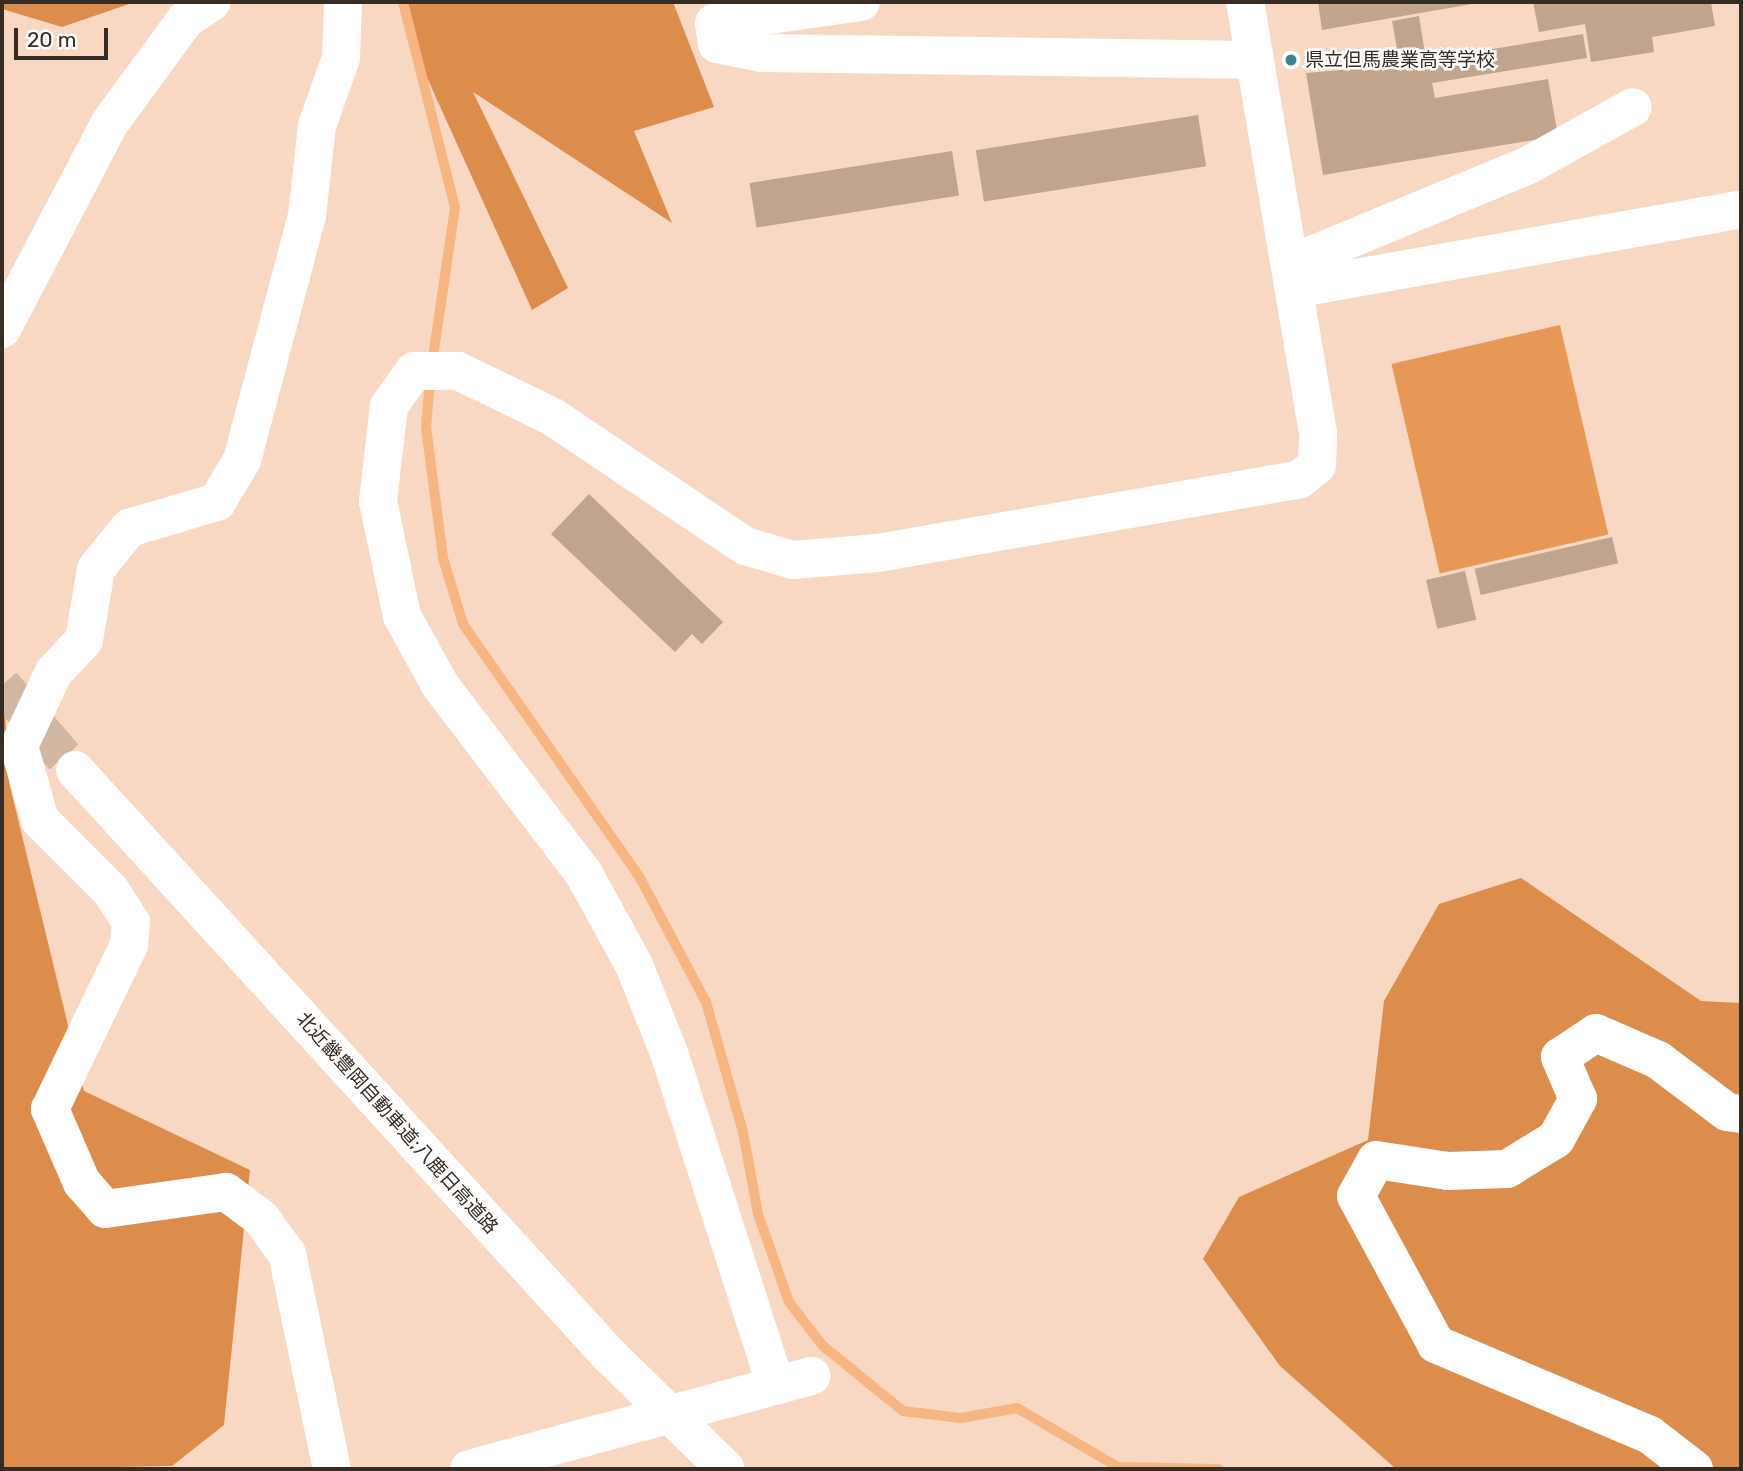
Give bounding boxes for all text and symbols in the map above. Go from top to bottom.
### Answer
scale bar [18,14,112,58]
text: 20 m [27,27,76,52]
place label: 県立但馬農業高等学校 [1305,49,1495,71]
marker: 県立但馬農業高等学校 [1283,52,1299,68]
street label: 北近畿豊岡自動車道;八鹿日高道路 [291,1008,503,1238]

